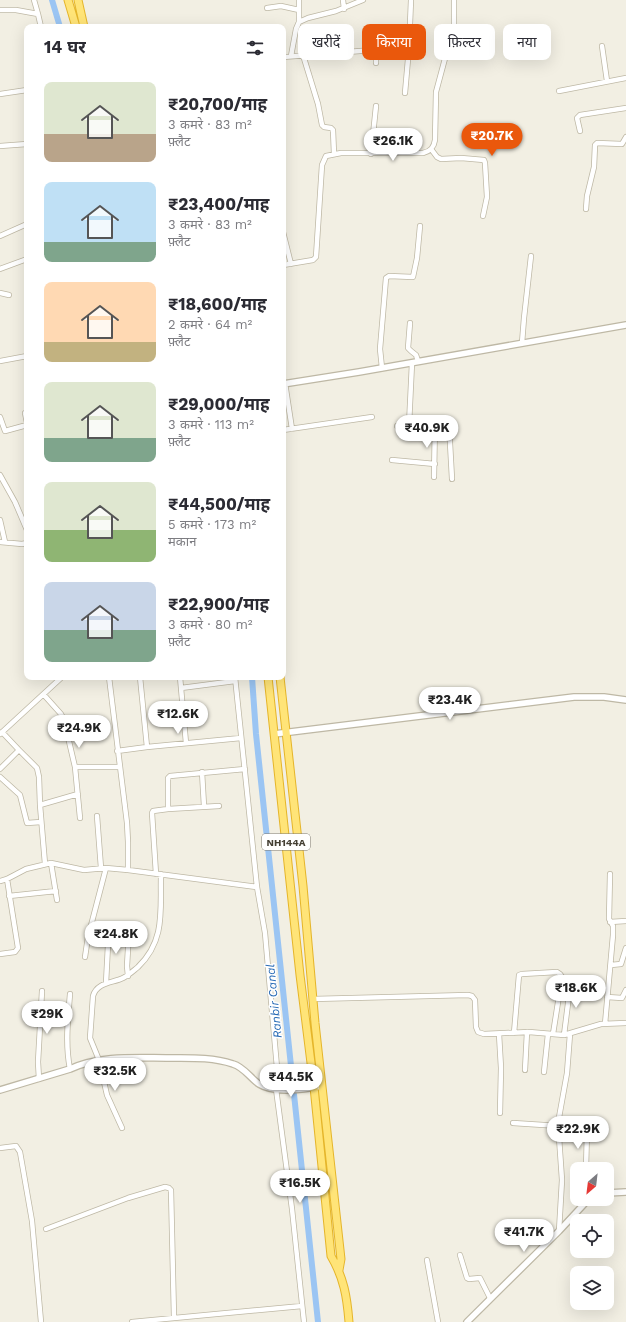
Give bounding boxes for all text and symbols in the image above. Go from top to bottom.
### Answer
chip: खरीदें [298,24,354,60]
chip: किराया [362,24,426,60]
chip: फ़िल्टर [434,24,495,60]
chip: नया [503,24,551,60]
text: 14 घर [44,37,86,57]
icon: filters [244,37,266,59]
text: ₹20,700/माह [168,94,267,114]
icon: home [76,98,124,146]
text: 3 कमरे · 83 m² [168,117,252,132]
pin: ₹20.7K [459,123,525,157]
pin: ₹26.1K [360,128,426,162]
text: ₹20.7K [470,128,514,143]
text: ₹26.1K [373,133,413,148]
text: फ़्लैट [168,134,191,149]
text: ₹23,400/माह [168,194,269,214]
icon: home [76,198,124,246]
text: 3 कमरे · 83 m² [168,217,252,232]
text: फ़्लैट [168,234,191,249]
text: ₹18,600/माह [168,294,267,314]
icon: home [76,298,124,346]
text: 2 कमरे · 64 m² [168,317,252,332]
text: फ़्लैट [168,334,191,349]
text: ₹29,000/माह [168,394,270,414]
icon: home [76,398,124,446]
pin: ₹40.9K [394,415,460,449]
text: 3 कमरे · 113 m² [168,417,254,432]
text: ₹40.9K [404,420,450,435]
text: फ़्लैट [168,434,191,449]
text: ₹44,500/माह [168,494,270,514]
icon: home [76,498,124,546]
text: 5 कमरे · 173 m² [168,517,256,532]
text: मकान [168,534,196,549]
text: ₹22,900/माह [168,594,269,614]
icon: home [76,598,124,646]
text: 3 कमरे · 80 m² [168,617,253,632]
text: फ़्लैट [168,634,191,649]
pin: ₹23.4K [417,687,483,721]
text: ₹23.4K [428,692,472,707]
pin: ₹12.6K [145,701,211,735]
text: ₹12.6K [157,706,199,721]
pin: ₹24.9K [46,715,112,749]
text: ₹24.9K [57,720,101,735]
road number: NH144A [262,834,310,850]
pin: ₹24.8K [83,921,149,955]
text: ₹24.8K [94,926,138,941]
water label: Ranbir Canal [263,963,285,1039]
pin: ₹18.6K [543,975,609,1009]
text: ₹18.6K [555,980,597,995]
pin: ₹29K [23,1001,71,1035]
text: ₹29K [31,1006,63,1021]
pin: ₹32.5K [82,1058,148,1092]
text: ₹32.5K [93,1063,137,1078]
pin: ₹44.5K [258,1064,324,1098]
text: ₹44.5K [269,1069,313,1084]
pin: ₹22.9K [545,1116,611,1150]
text: ₹22.9K [556,1121,600,1136]
north arrow [570,1162,614,1206]
map controls [570,1162,614,1310]
pin: ₹16.5K [267,1170,333,1204]
text: ₹16.5K [279,1175,321,1190]
button: locate [570,1214,614,1258]
pin: ₹41.7K [491,1219,557,1253]
text: ₹41.7K [504,1224,544,1239]
button: layers [570,1266,614,1310]

